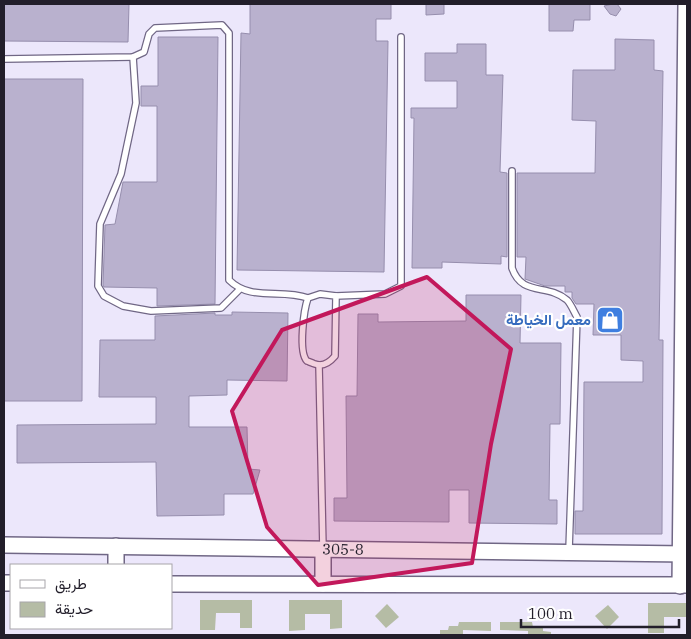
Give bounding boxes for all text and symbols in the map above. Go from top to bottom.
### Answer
shop icon: معمل الخياطة [595,305,625,335]
place label: معمل الخياطة [506,310,591,329]
street label: 305-8 [322,539,364,559]
legend [10,564,172,629]
text: طريق [55,574,87,594]
scale bar [521,596,678,628]
text: حديقة [55,599,93,618]
text: 100 m [528,604,573,623]

